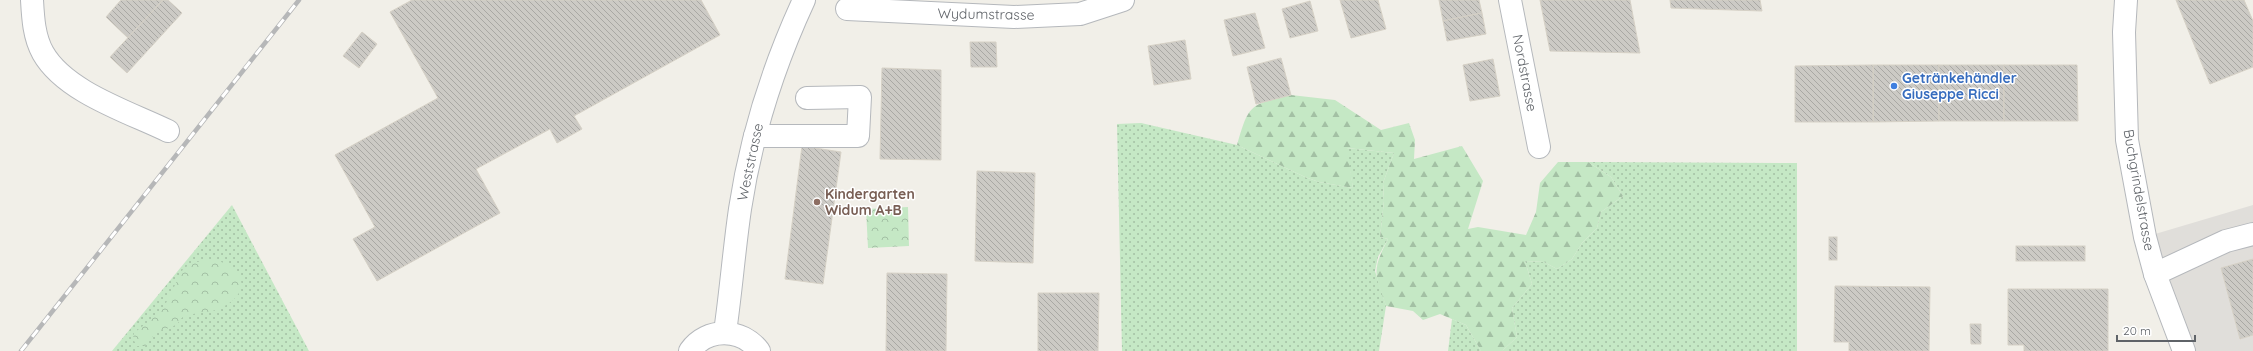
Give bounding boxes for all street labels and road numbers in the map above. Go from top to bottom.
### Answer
street label: Wydumstrasse [937,4,1035,24]
street label: Nordstrasse [1509,33,1541,113]
street label: Weststrasse [733,121,767,202]
street label: Buchgrindelstrasse [2119,128,2159,252]

